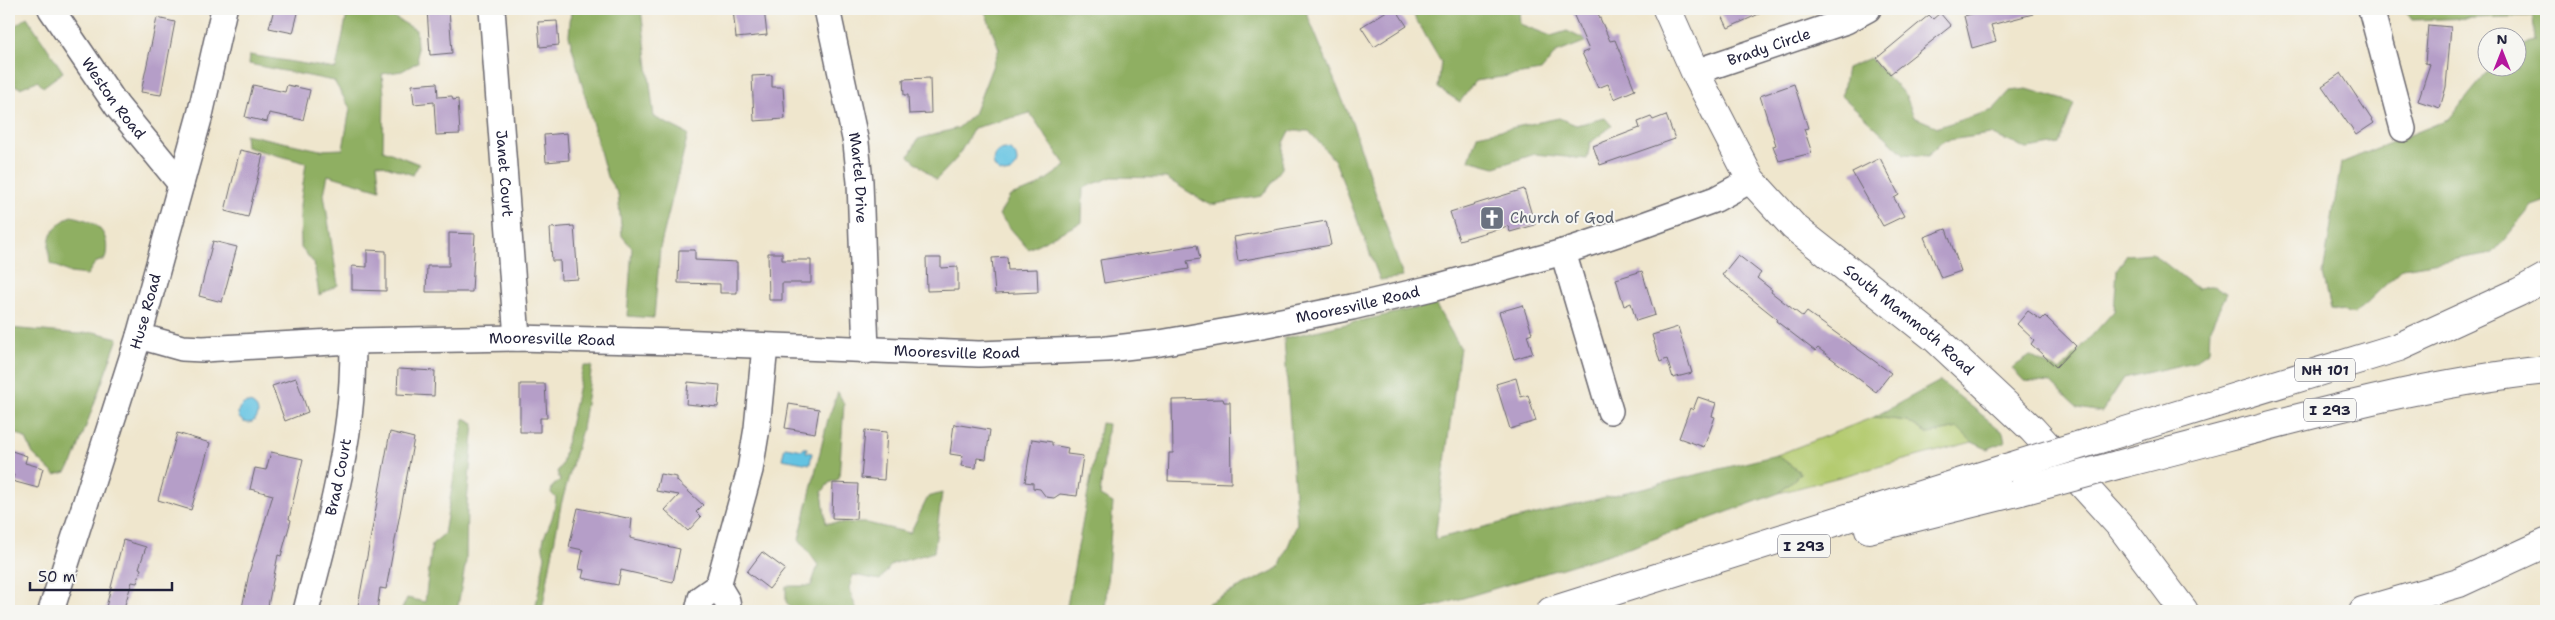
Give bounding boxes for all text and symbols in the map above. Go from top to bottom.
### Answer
street label: Brady Circle [1725,24,1813,70]
north arrow [2478,28,2528,78]
text: N [2496,30,2508,48]
street label: Weston Road [77,54,150,144]
street label: Janet Court [491,129,518,218]
street label: Martel Drive [844,130,871,224]
church icon: Church of God [1479,205,1505,231]
place label: Church of God [1510,208,1615,228]
street label: South Mammoth Road [1840,260,1979,380]
street label: Huse Road [125,271,166,352]
street label: Mooresville Road [1294,281,1422,328]
street label: Mooresville Road [489,328,616,350]
street label: Mooresville Road [893,341,1021,364]
road number: NH 101 [2295,358,2355,382]
road number: I 293 [2304,398,2356,422]
street label: Brad Court [321,437,356,518]
road number: I 293 [1778,534,1830,558]
scale bar [30,560,172,592]
text: 50 m [38,567,76,587]

